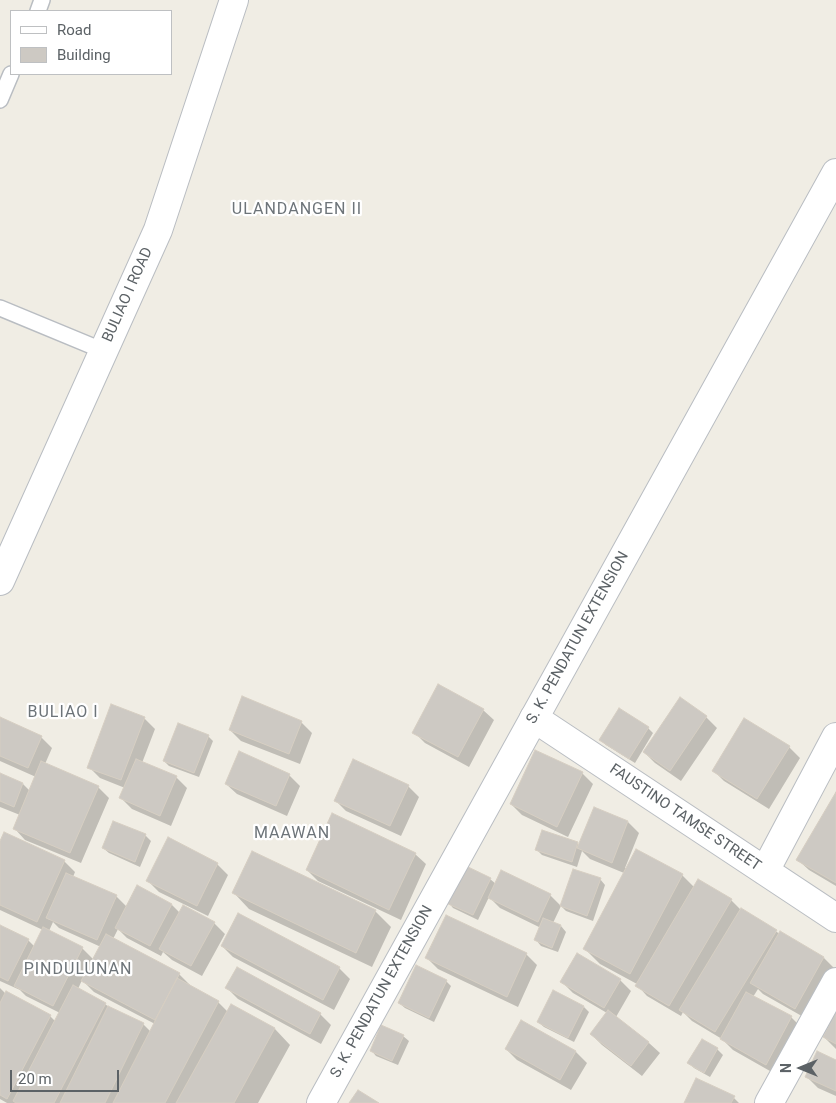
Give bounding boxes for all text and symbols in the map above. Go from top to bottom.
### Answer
legend [10,10,172,75]
text: Road [57,21,91,39]
text: Building [57,46,111,64]
district label: ULANDANGEN II [230,200,364,220]
street label: BULIAO I ROAD [99,245,157,345]
street label: S. K. PENDATUN EXTENSION [523,549,633,727]
district label: BULIAO I [26,703,100,723]
street label: FAUSTINO TAMSE STREET [606,761,764,875]
district label: MAAWAN [253,824,331,844]
street label: S. K. PENDATUN EXTENSION [327,903,437,1081]
district label: PINDULUNAN [22,960,134,980]
north arrow [776,1043,826,1093]
scale bar [12,1060,121,1092]
text: N [778,1063,794,1073]
text: 20 m [18,1070,52,1088]

